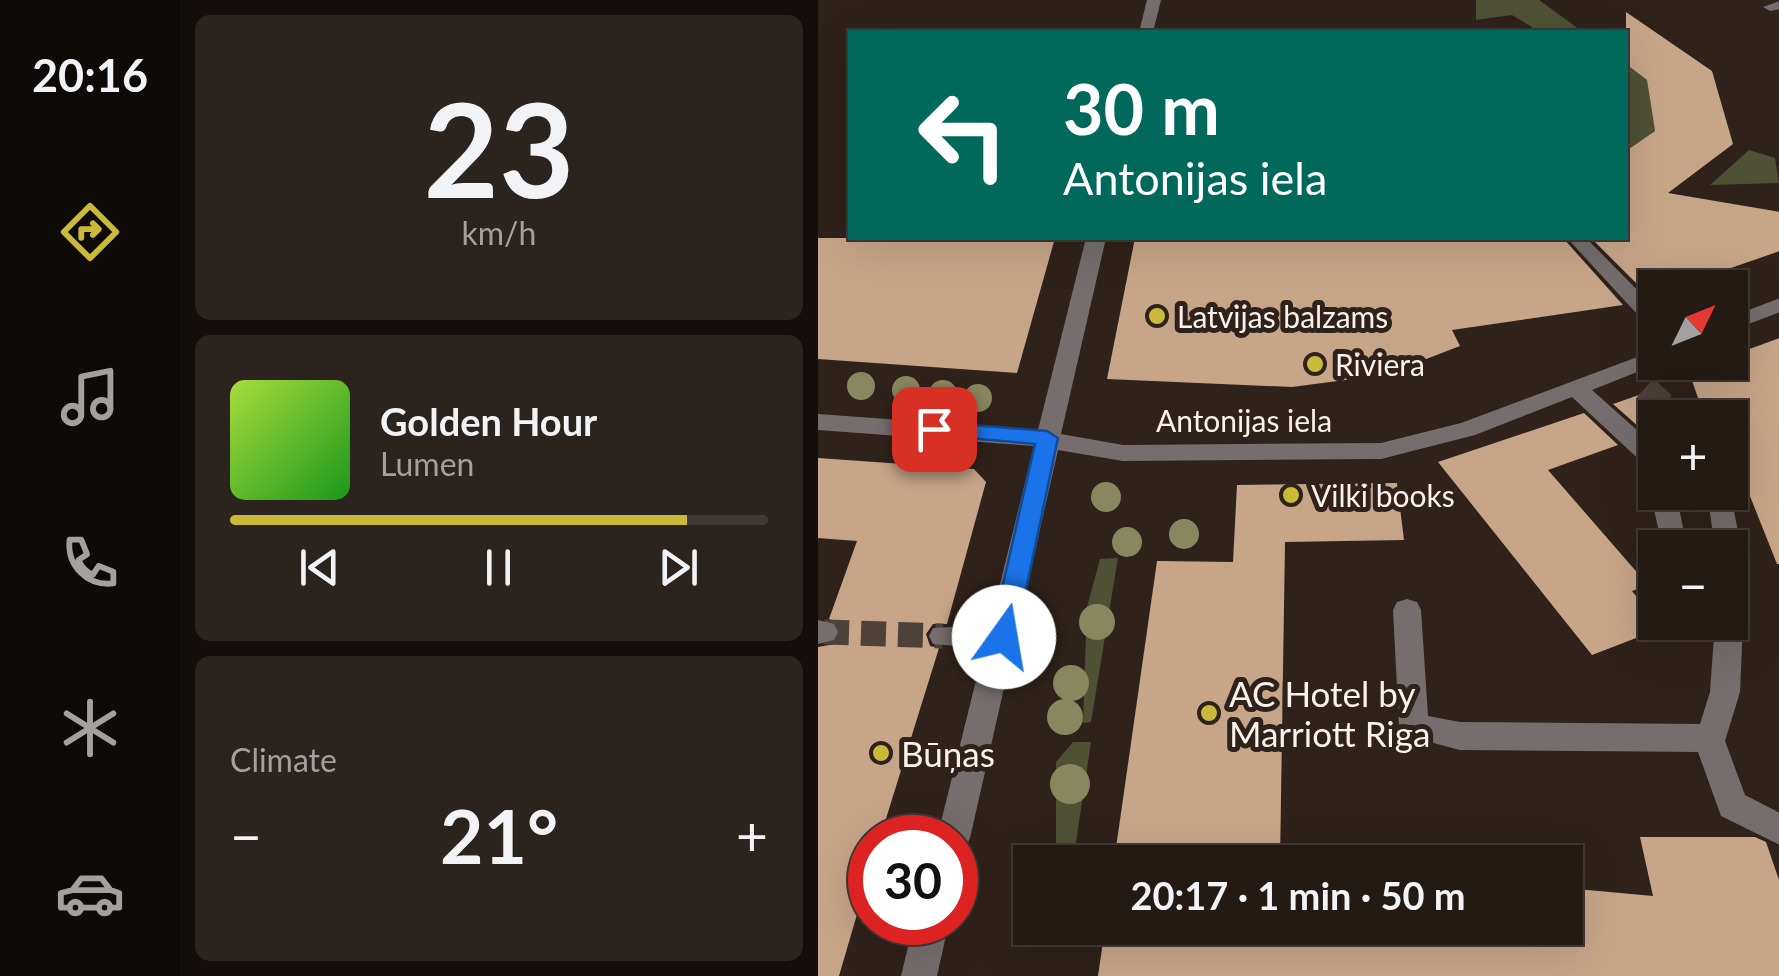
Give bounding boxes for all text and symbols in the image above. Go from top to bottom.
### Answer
text: 20:16 [32,48,148,102]
text: 30 m [1063,66,1220,150]
text: 23 [424,70,574,226]
icon: left [898,70,1028,200]
text: Antonijas iela [1063,151,1327,205]
icon: directions [55,197,125,267]
text: km/h [462,213,536,252]
north arrow [1638,270,1748,380]
map controls [1638,270,1748,640]
place label: Latvijas balzams [1177,298,1388,334]
marker: Latvijas balzams [1146,305,1168,327]
place label: Riviera [1335,346,1425,382]
marker: Riviera [1304,353,1326,375]
icon: music [55,362,125,432]
pin [892,387,977,472]
text: Golden Hour [380,398,597,444]
button: + [1638,400,1748,510]
icon: arrive [907,402,962,457]
street label: Antonijas iela [1156,402,1332,438]
text: Lumen [380,444,474,483]
place label: Vilki books [1311,477,1455,513]
marker: Vilki books [1280,484,1302,506]
icon: phone [55,528,125,598]
button: − [1638,530,1748,640]
icon: previous [292,540,347,595]
icon: pause [471,540,526,595]
icon: next [651,540,706,595]
position arrow [952,585,1056,689]
place label: AC Hotel by Marriott Riga [1229,672,1430,754]
icon: climate [55,693,125,763]
marker: AC Hotel by Marriott Riga [1198,702,1220,724]
place label: Būņas [901,732,995,774]
text: Climate [230,740,337,779]
marker: Būņas [870,742,892,764]
text: 21° [440,790,558,880]
text: − [230,802,262,868]
text: + [736,802,768,868]
speed limit sign: 30 [848,815,978,945]
icon: car [55,858,125,928]
text: 20:17 · 1 min · 50 m [1130,872,1466,918]

